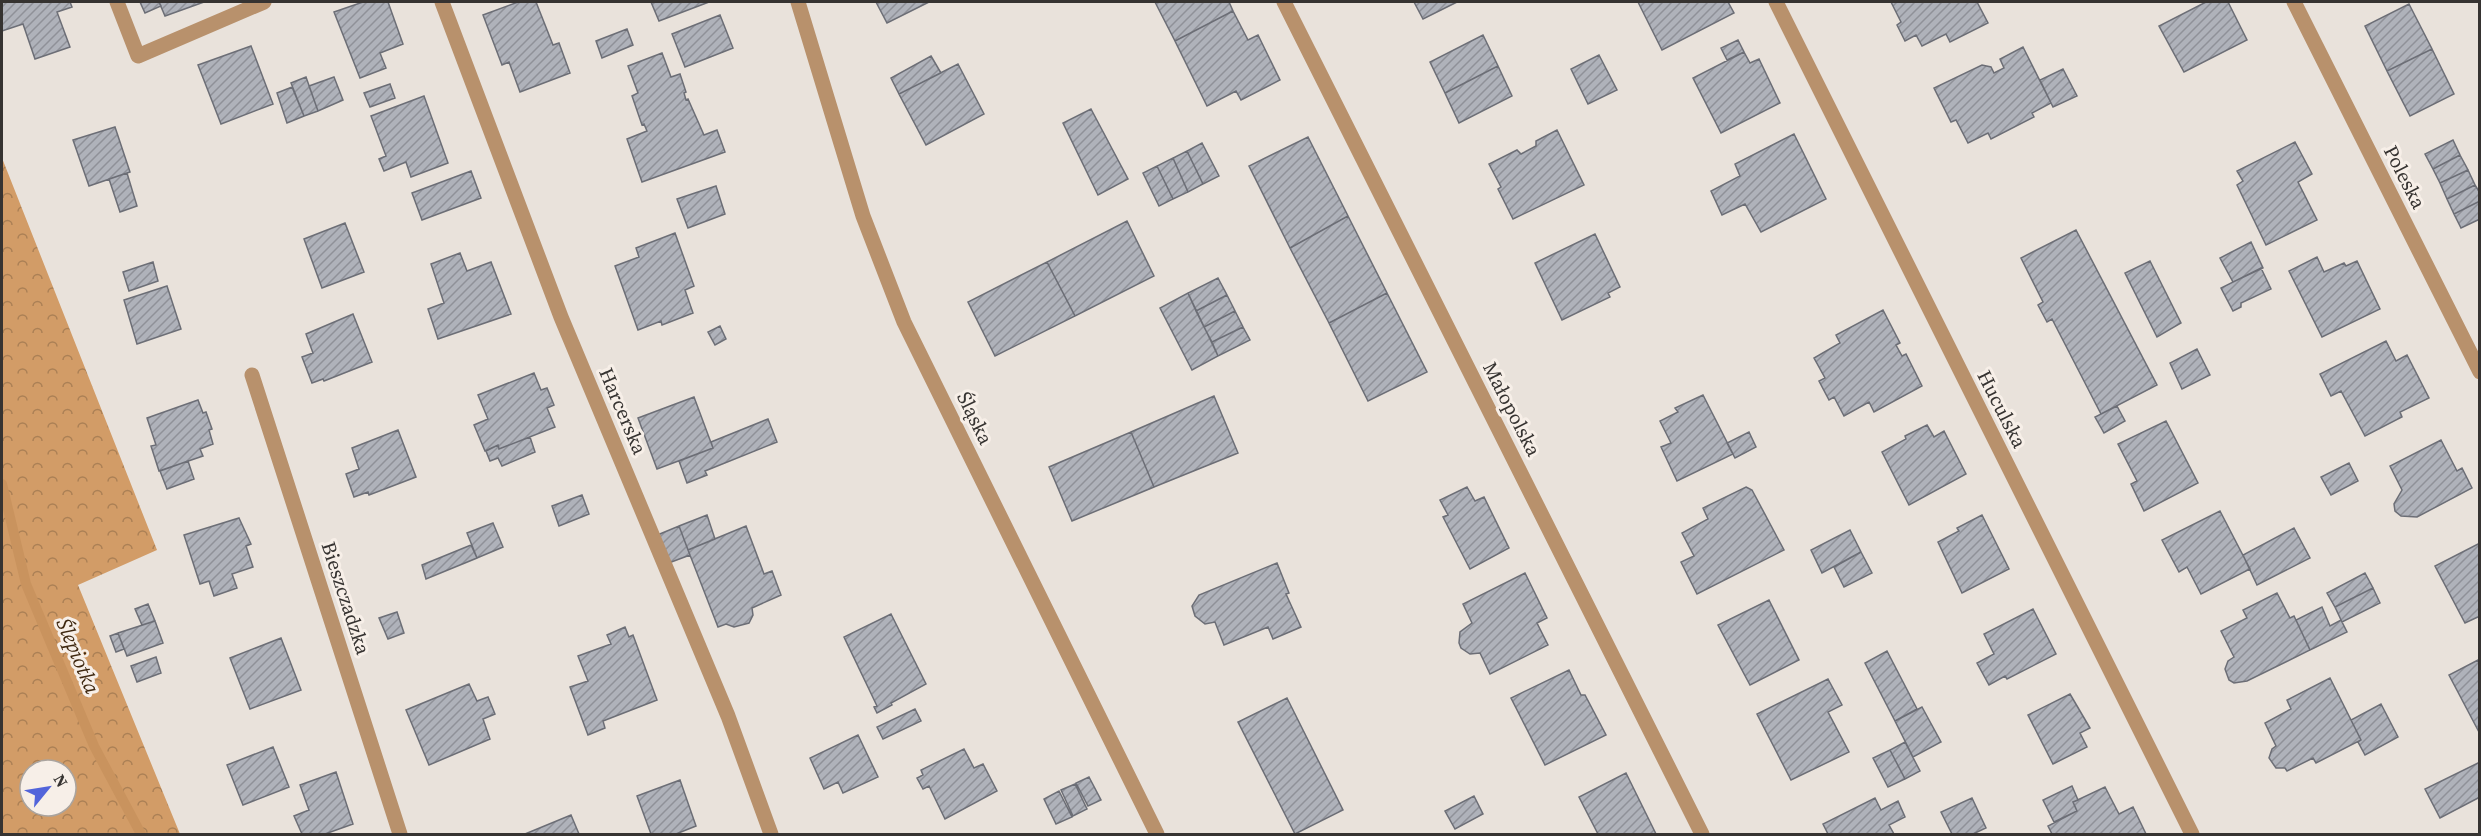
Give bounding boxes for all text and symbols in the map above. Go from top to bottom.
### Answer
street label: Poleska [2377,140,2433,214]
street label: Małopolska [1476,357,1548,462]
street label: Harcerska [592,363,654,459]
street label: Huculska [1971,365,2034,453]
street label: Śląska [950,387,1000,450]
street label: Bieszczadzka [315,538,378,659]
water label: Ślepiotka [50,613,107,698]
north arrow [18,758,78,818]
text: N [49,770,74,791]

